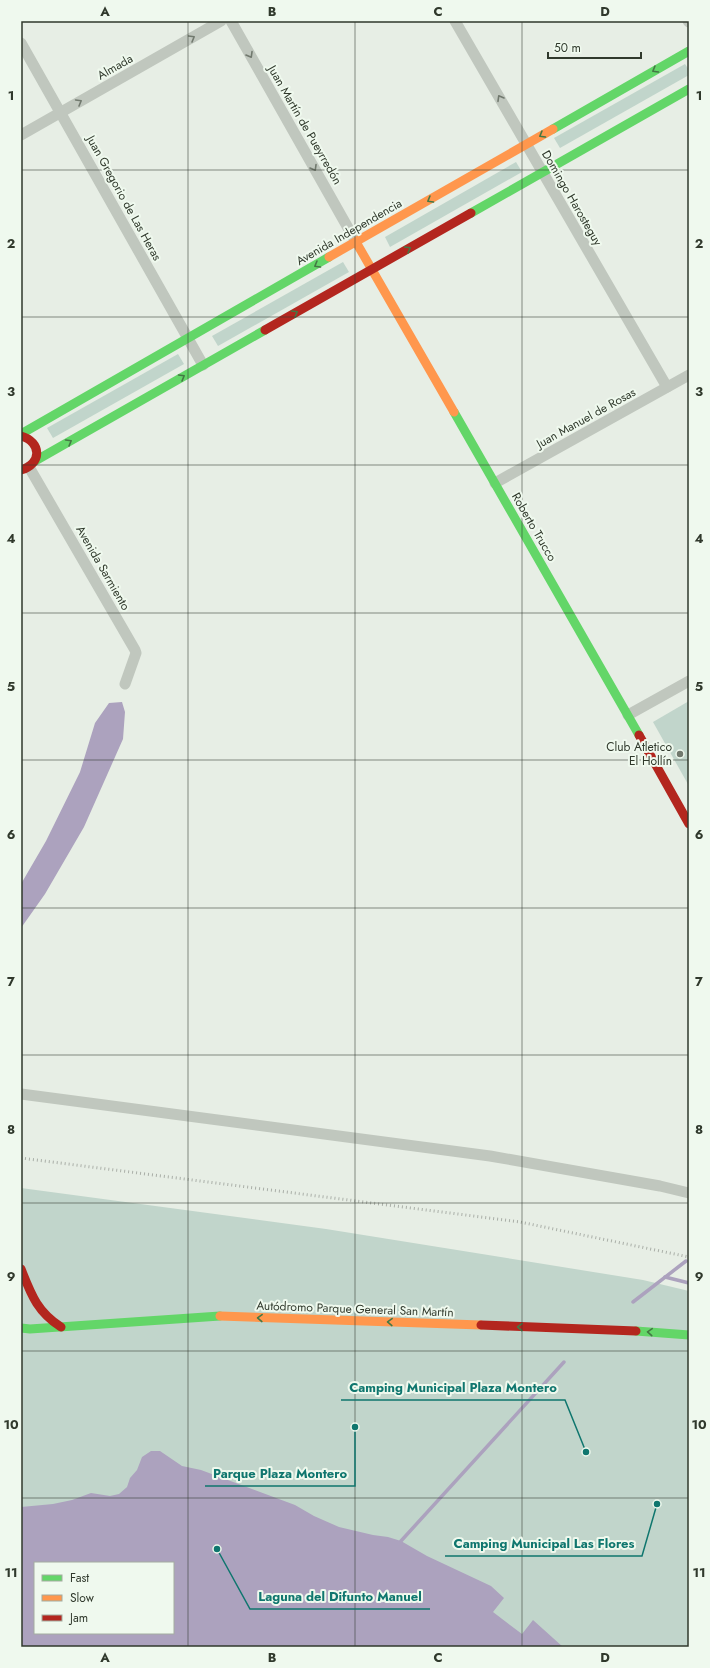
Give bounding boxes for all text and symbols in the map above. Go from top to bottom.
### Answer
text: A [99,2,110,21]
text: B [268,2,277,21]
text: C [433,2,443,21]
text: D [600,2,610,21]
scale bar [548,34,641,60]
one-way arrow [188,35,195,42]
text: 50 m [554,39,581,57]
street label: Almada [94,49,136,84]
one-way arrow [245,51,252,58]
street label: Juan Martín de Pueyrredón [262,60,347,188]
one-way arrow [652,66,659,73]
text: 1 [8,86,14,105]
text: 1 [696,86,702,105]
one-way arrow [498,95,505,102]
one-way arrow [75,100,83,107]
street label: Juan Gregorio de Las Heras [81,130,166,264]
one-way arrow [539,131,547,138]
street label: Domingo Harosteguy [537,147,607,250]
one-way arrow [309,164,317,171]
street label: Avenida Independencia [293,194,406,270]
one-way arrow [427,195,434,202]
text: 2 [7,234,15,253]
text: 2 [695,234,703,253]
one-way arrow [404,246,411,253]
one-way arrow [314,260,321,267]
one-way arrow [291,310,298,317]
one-way arrow [178,375,185,382]
text: 3 [7,382,15,401]
text: 3 [695,382,703,401]
street label: Juan Manuel de Rosas [531,383,639,454]
one-way arrow [65,439,72,446]
street label: Roberto Trucco [507,489,561,565]
street label: Avenida Sarmiento [71,522,135,614]
text: 4 [6,529,16,548]
text: 4 [694,529,704,548]
text: 5 [7,677,15,696]
text: 5 [695,677,703,696]
place label: Club Atletico El Hollín [606,738,672,770]
marker: Club Atletico El Hollín [675,749,685,759]
text: 6 [7,825,16,844]
text: 6 [695,825,704,844]
text: 7 [7,972,15,991]
text: 7 [695,972,703,991]
text: 8 [7,1120,15,1139]
text: 8 [695,1120,703,1139]
text: 9 [7,1267,16,1286]
text: 9 [695,1267,704,1286]
street label: Autódromo Parque General San Martín [256,1297,454,1321]
one-way arrow [257,1313,263,1322]
one-way arrow [387,1318,393,1326]
one-way arrow [517,1322,523,1331]
one-way arrow [647,1328,653,1337]
callout: Camping Municipal Plaza Montero [341,1375,565,1400]
text: Camping Municipal Plaza Montero [349,1378,557,1397]
text: 10 [3,1415,19,1434]
text: 10 [691,1415,707,1434]
callout: Parque Plaza Montero [205,1461,355,1486]
text: Parque Plaza Montero [213,1464,347,1483]
callout: Camping Municipal Las Flores [445,1531,642,1556]
text: Camping Municipal Las Flores [454,1534,634,1553]
legend [34,1562,174,1634]
text: 11 [4,1563,18,1582]
text: 11 [692,1563,706,1582]
text: Fast [70,1569,89,1587]
callout: Laguna del Difunto Manuel [250,1584,430,1609]
text: Laguna del Difunto Manuel [258,1587,422,1606]
text: Slow [70,1589,95,1607]
text: Jam [68,1609,88,1627]
text: A [99,1648,110,1667]
text: B [268,1648,277,1667]
text: C [433,1648,443,1667]
text: D [600,1648,610,1667]

